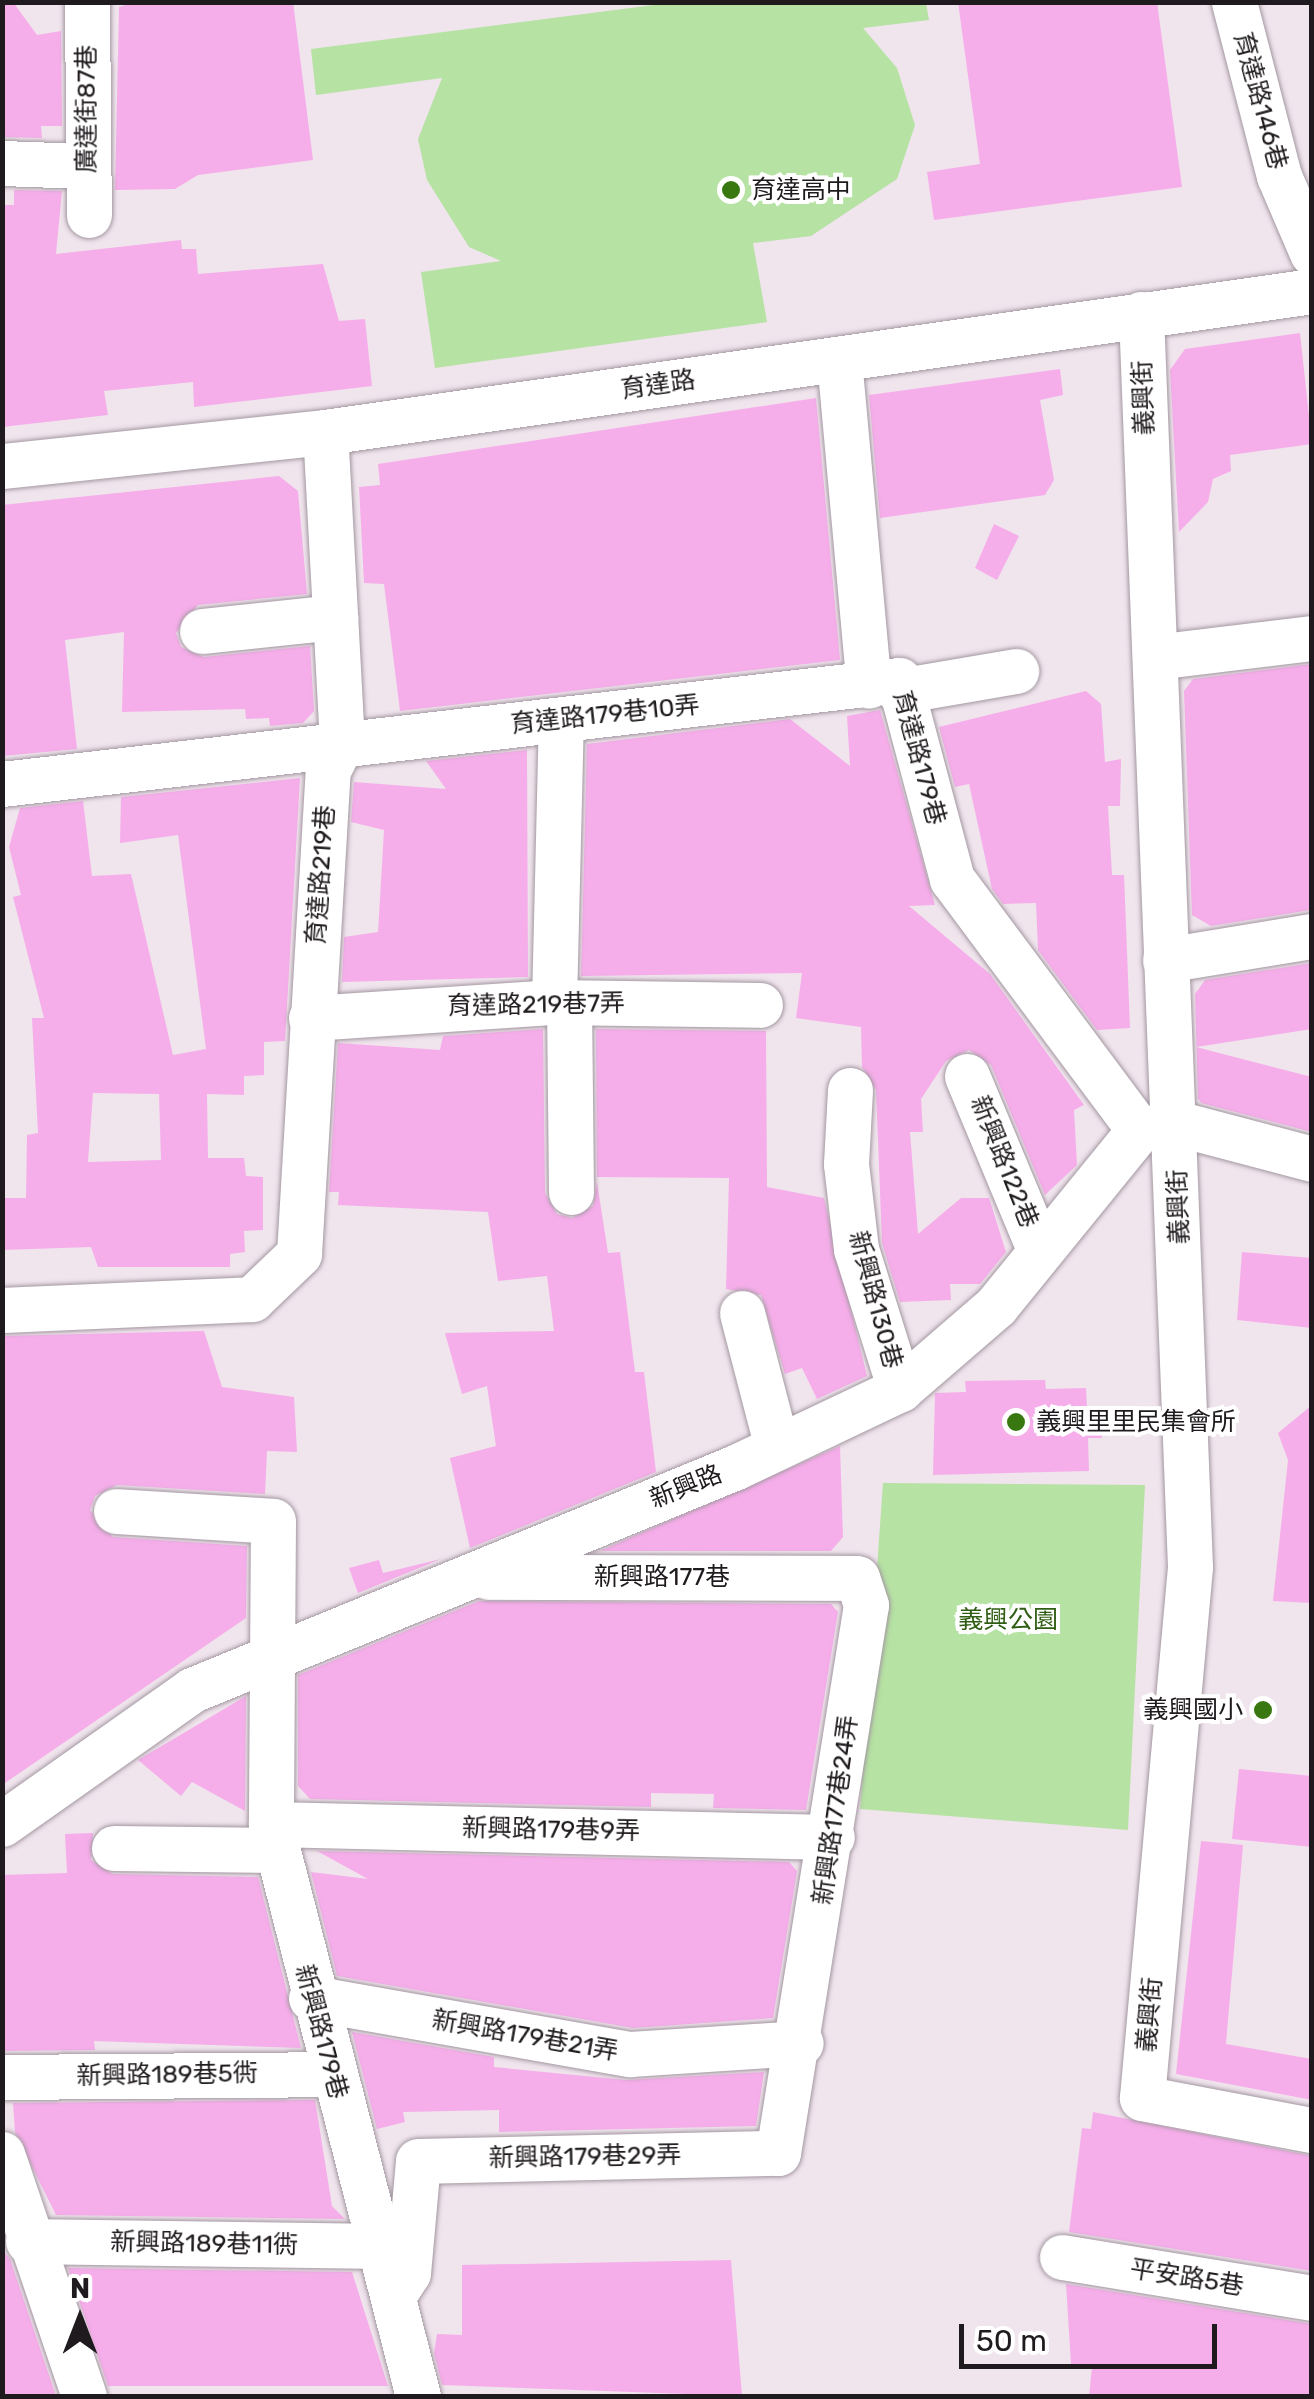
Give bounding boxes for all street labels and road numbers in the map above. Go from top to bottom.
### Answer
street label: 育達路146巷 [1227,29,1293,173]
street label: 廣達街87巷 [72,45,102,173]
street label: 義興街 [1128,360,1160,436]
street label: 育達路 [619,365,697,405]
street label: 育達路179巷 [887,687,951,829]
street label: 育達路179巷10弄 [509,690,701,740]
street label: 育達路219巷 [301,804,341,946]
street label: 育達路219巷7弄 [447,988,625,1022]
street label: 新興路122巷 [964,1091,1044,1233]
street label: 義興街 [1163,1169,1195,1245]
street label: 新興路130巷 [842,1228,908,1372]
street label: 新興路 [646,1459,726,1515]
street label: 新興路177巷 [594,1562,730,1592]
street label: 新興路177巷24弄 [808,1713,864,1907]
street label: 新興路179巷9弄 [462,1813,640,1847]
street label: 新興路179巷 [289,1961,353,2103]
street label: 義興街 [1132,1976,1168,2054]
street label: 新興路179巷21弄 [429,2005,621,2067]
street label: 新興路189巷5衖 [76,2058,258,2092]
street label: 新興路179巷29弄 [488,2140,682,2174]
street label: 新興路189巷11衖 [110,2227,298,2261]
street label: 平安路5巷 [1128,2254,1246,2302]

